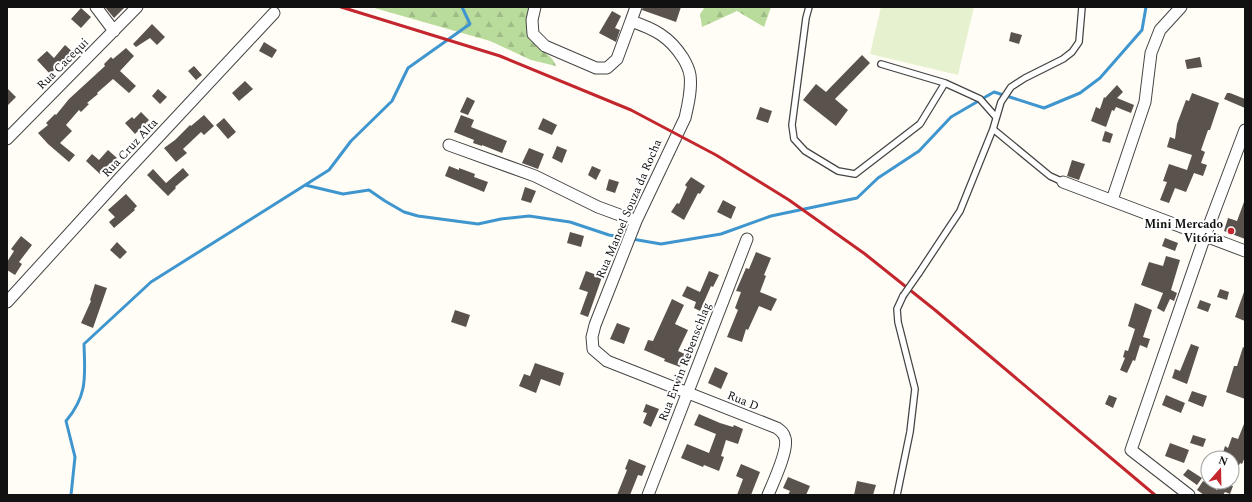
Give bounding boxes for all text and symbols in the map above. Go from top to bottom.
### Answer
street label: Rua Cacequi [33,33,94,94]
street label: Rua Cruz Alta [97,114,163,182]
street label: Rua Manoel Souza da Rocha [591,136,667,282]
place label: Mini Mercado Vitória [1144,215,1224,248]
marker: Mini Mercado Vitória [1226,226,1236,236]
street label: Rua Erwin Rebenschlag [654,300,716,424]
street label: Rua D [724,386,762,416]
north arrow [1200,450,1240,490]
text: N [1216,452,1230,471]

